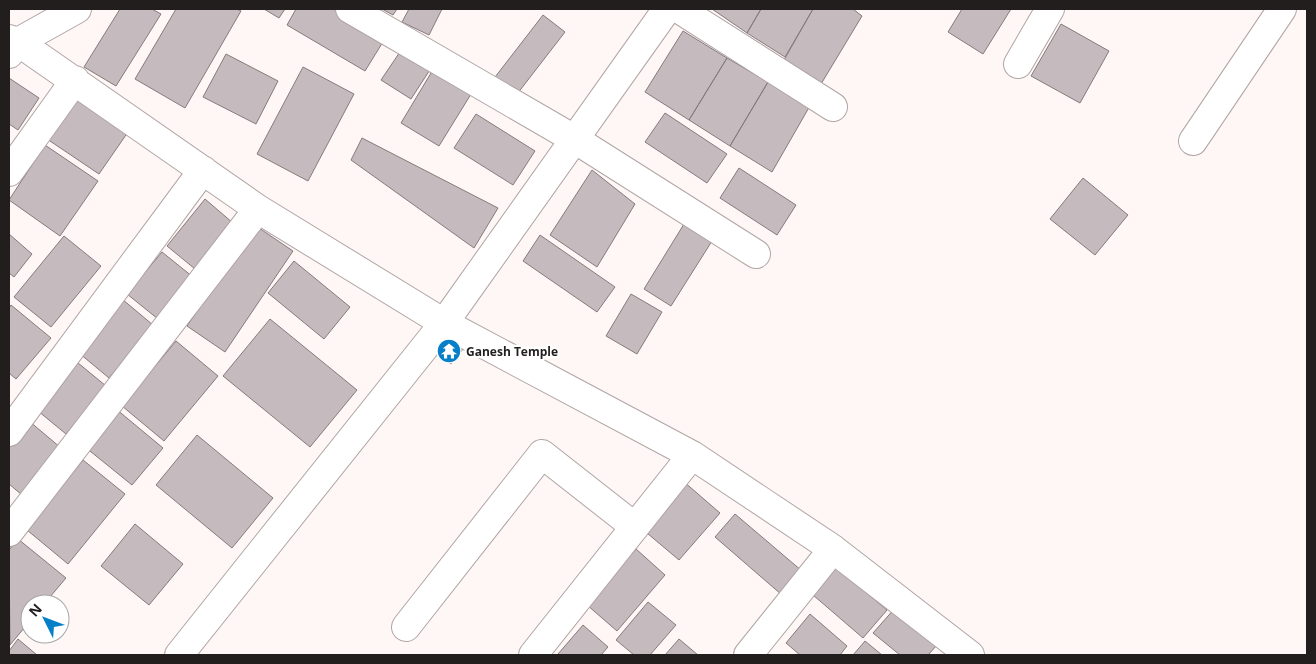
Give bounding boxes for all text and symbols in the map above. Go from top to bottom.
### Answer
temple icon: Ganesh Temple [436,338,462,364]
place label: Ganesh Temple [466,343,558,360]
north arrow [20,594,70,644]
text: N [24,599,46,621]

